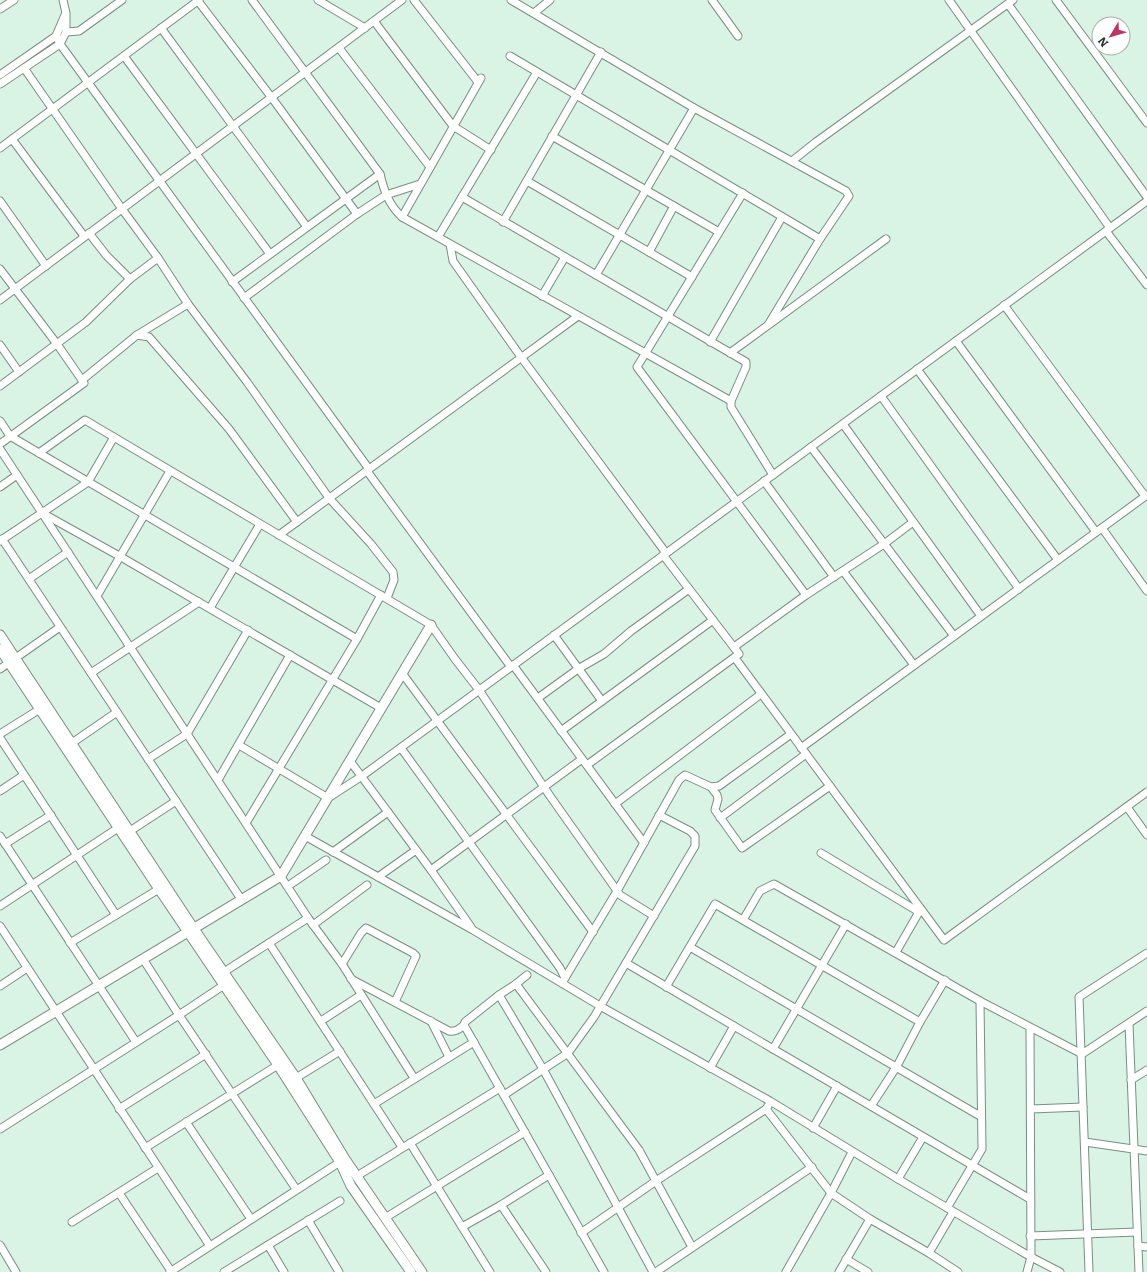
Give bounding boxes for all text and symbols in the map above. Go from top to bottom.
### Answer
north arrow [1091,16,1131,56]
text: N [1093,34,1111,51]

